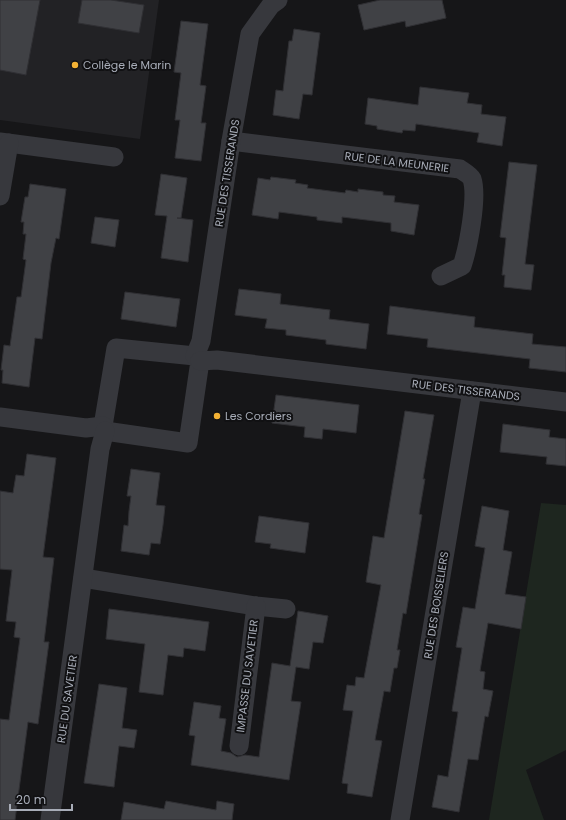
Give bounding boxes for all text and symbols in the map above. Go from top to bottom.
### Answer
place label: Collège le Marin [83,57,171,73]
marker: Collège le Marin [70,60,80,70]
street label: RUE DES TISSERANDS [211,118,243,228]
street label: RUE DE LA MEUNERIE [344,148,450,176]
street label: RUE DES TISSERANDS [411,375,521,405]
place label: Les Cordiers [225,408,292,424]
marker: Les Cordiers [212,411,222,421]
street label: RUE DES BOISSELIERS [420,550,452,660]
street label: IMPASSE DU SAVETIER [232,618,262,733]
street label: RUE DU SAVETIER [53,654,81,744]
scale bar [10,786,72,812]
text: 20 m [16,791,46,808]

